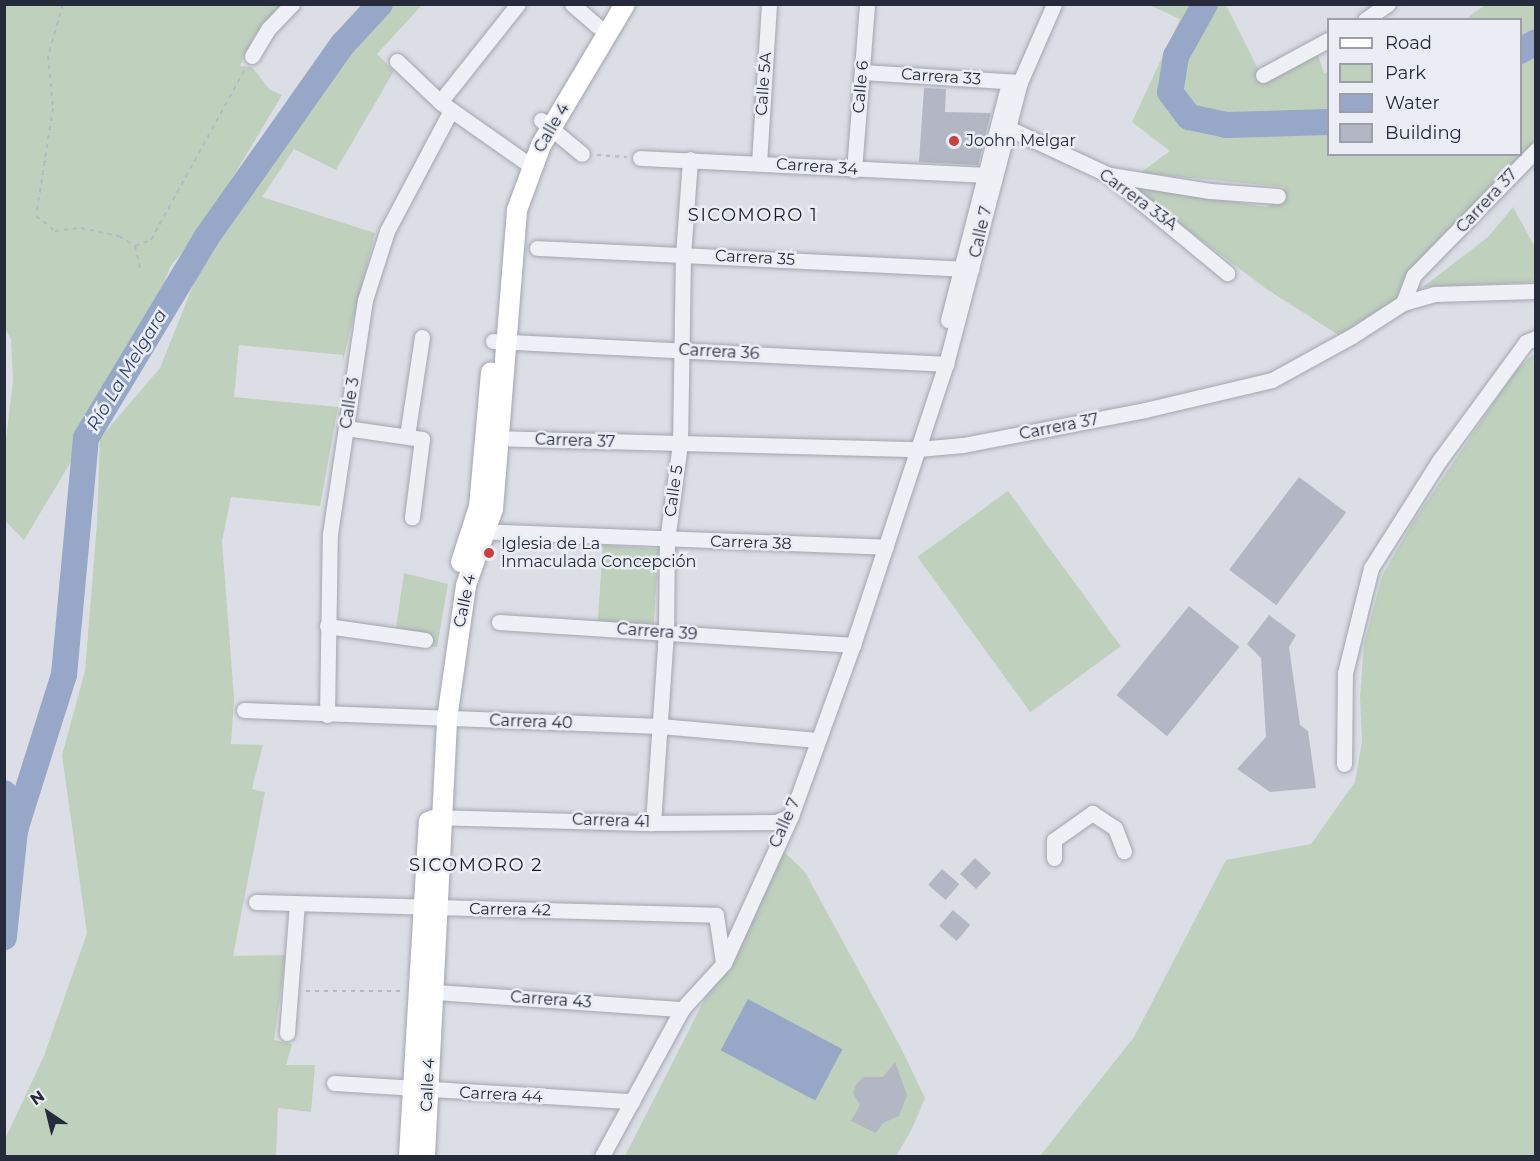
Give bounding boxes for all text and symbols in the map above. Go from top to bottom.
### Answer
legend [1327,18,1522,156]
text: Road [1385,32,1432,54]
street label: Calle 5A [752,52,776,116]
street label: Calle 6 [849,60,873,114]
text: Park [1385,62,1426,84]
street label: Carrera 33 [900,65,982,89]
text: Water [1385,92,1440,114]
street label: Calle 4 [530,100,574,156]
text: Building [1385,122,1462,144]
place label: Joohn Melgar [966,131,1076,151]
marker: Joohn Melgar [947,134,961,148]
street label: Carrera 34 [776,155,858,179]
street label: Carrera 33A [1095,165,1181,235]
street label: Carrera 37 [1453,165,1521,237]
district label: SICOMORO 1 [688,204,818,226]
street label: Calle 7 [966,204,996,260]
street label: Carrera 35 [714,246,796,270]
water label: Río La Melgara [82,305,172,435]
street label: Carrera 36 [678,340,760,364]
street label: Calle 3 [336,376,364,430]
street label: Carrera 37 [1018,410,1100,444]
street label: Carrera 37 [534,430,616,452]
street label: Calle 5 [661,464,687,518]
street label: Carrera 38 [710,532,792,554]
place label: Iglesia de La Inmaculada Concepción [501,534,696,572]
marker: Iglesia de La Inmaculada Concepción [482,546,496,560]
street label: Calle 4 [450,573,480,629]
street label: Carrera 39 [616,620,698,644]
street label: Carrera 40 [489,711,573,733]
street label: Calle 7 [766,795,804,851]
street label: Carrera 41 [572,810,650,832]
district label: SICOMORO 2 [409,854,543,876]
street label: Carrera 42 [469,900,551,920]
street label: Carrera 43 [510,988,592,1012]
street label: Calle 4 [417,1058,439,1112]
north arrow [18,1083,78,1143]
street label: Carrera 44 [459,1083,543,1107]
text: N [27,1086,48,1109]

